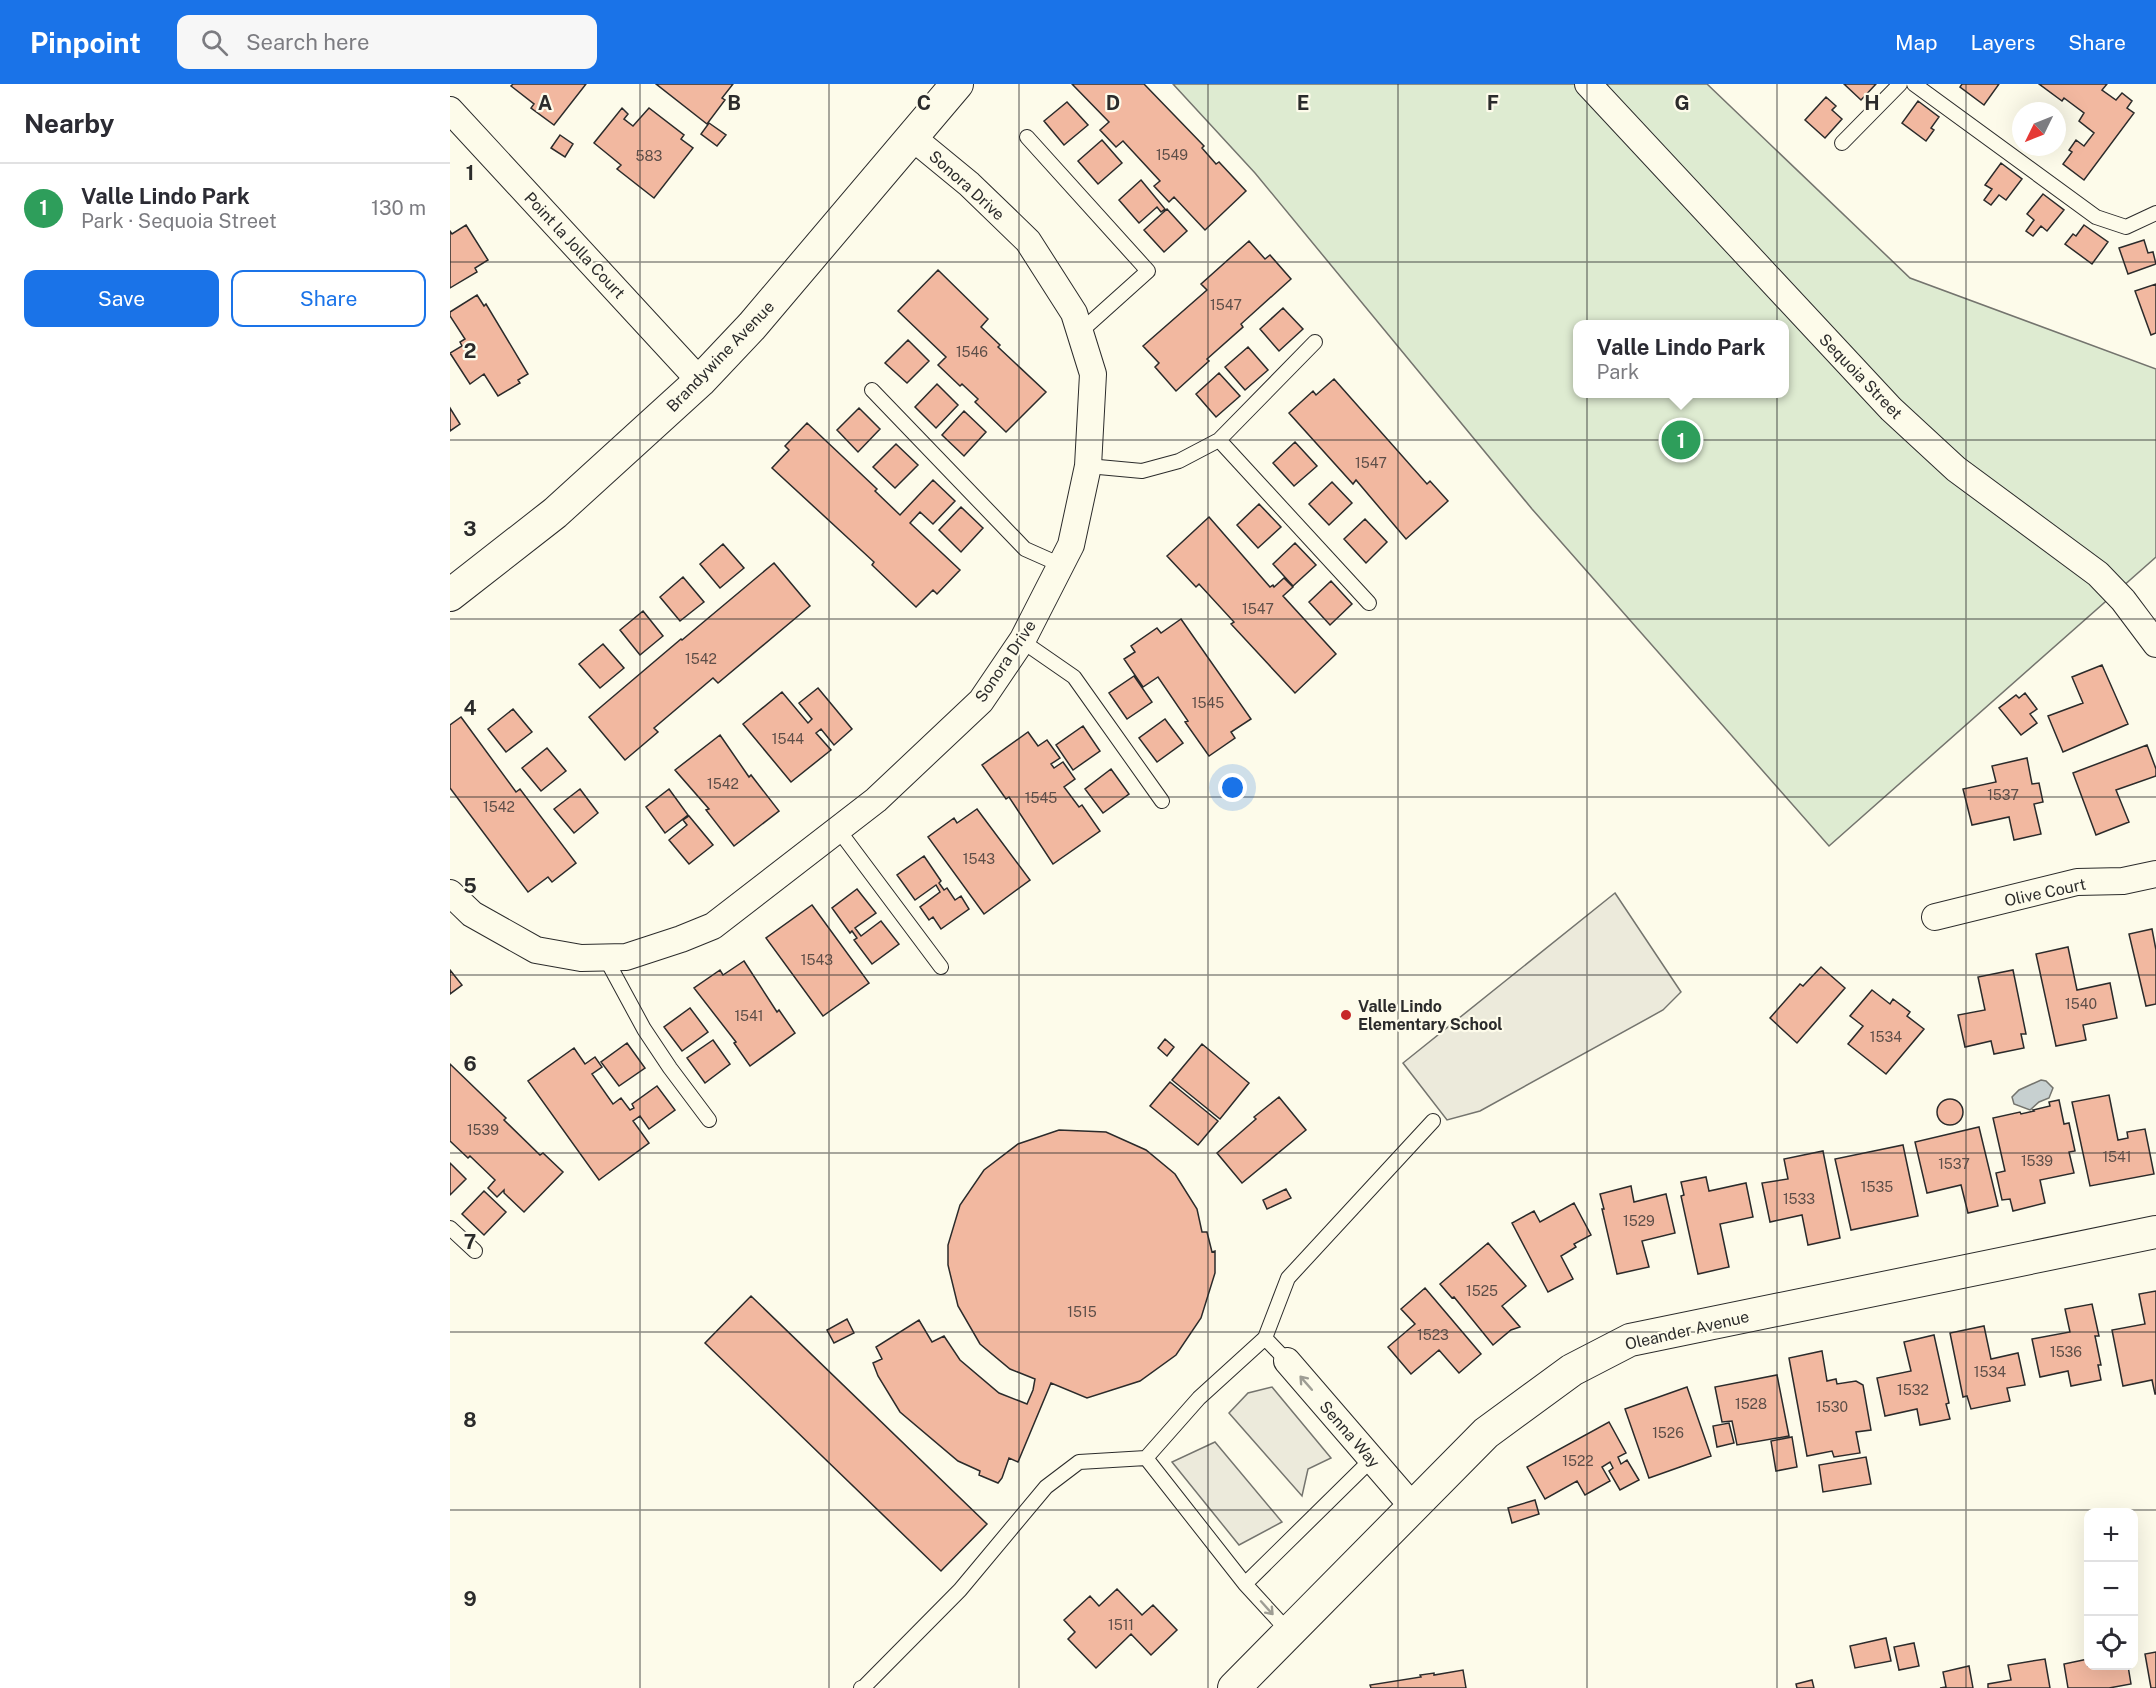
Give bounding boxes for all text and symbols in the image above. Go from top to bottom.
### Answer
search box [177,15,597,69]
text: Pinpoint [30,26,141,59]
icon: search [198,26,231,59]
text: Search here [246,29,369,55]
text: Map [1895,30,1938,55]
text: Layers [1971,30,2035,55]
text: Share [2068,30,2126,55]
text: A [538,91,552,115]
text: B [727,91,741,115]
text: C [917,91,931,115]
text: D [1106,91,1120,115]
text: E [1297,91,1309,115]
text: F [1487,91,1499,115]
text: G [1674,91,1690,115]
text: H [1864,91,1880,115]
north arrow [2012,102,2066,156]
text: Nearby [24,108,114,139]
street label: Sonora Drive [925,147,1008,224]
house number: 1549 [1156,147,1188,163]
house number: 583 [636,148,663,164]
text: 1 [466,161,474,185]
text: Valle Lindo Park [81,183,250,209]
street label: Point la Jolla Court [520,188,629,303]
text: 1 [39,196,48,220]
text: 130 m [371,196,426,220]
text: Park · Sequoia Street [81,209,277,233]
button: Save [24,270,219,327]
button: Share [231,270,426,327]
street label: Brandywine Avenue [663,297,778,416]
house number: 1547 [1210,297,1242,313]
popup [1573,320,1789,398]
street label: Sequoia Street [1815,330,1906,423]
text: Valle Lindo Park [1597,334,1765,360]
text: 2 [464,339,476,363]
house number: 1546 [956,344,988,360]
text: Park [1597,360,1639,384]
pin: 1 [1662,418,1700,462]
house number: 1547 [1355,455,1387,471]
text: 3 [463,517,477,541]
house number: 1547 [1242,601,1274,617]
street label: Sonora Drive [971,617,1040,706]
house number: 1542 [685,651,717,667]
house number: 1545 [1192,695,1224,711]
text: 4 [463,696,477,720]
house number: 1544 [772,731,804,747]
your location [1218,773,1247,802]
house number: 1542 [707,776,739,792]
house number: 1537 [1987,787,2019,803]
house number: 1545 [1025,790,1057,806]
house number: 1542 [483,799,515,815]
house number: 1543 [963,851,995,867]
text: 5 [463,874,477,898]
street label: Olive Court [2003,875,2088,910]
house number: 1543 [801,952,833,968]
house number: 1540 [2065,996,2097,1012]
place label: Valle Lindo Elementary School [1358,997,1503,1034]
house number: 1541 [734,1008,764,1024]
marker: Valle Lindo Elementary School [1339,1008,1353,1022]
house number: 1534 [1870,1029,1902,1045]
text: 6 [463,1052,477,1076]
house number: 1539 [467,1122,499,1138]
house number: 1541 [2102,1149,2132,1165]
house number: 1539 [2021,1153,2053,1169]
house number: 1537 [1938,1156,1970,1172]
house number: 1535 [1861,1179,1893,1195]
house number: 1533 [1783,1191,1815,1207]
house number: 1529 [1623,1213,1655,1229]
text: 7 [464,1230,476,1254]
house number: 1525 [1466,1283,1498,1299]
house number: 1515 [1067,1304,1097,1320]
street label: Oleander Avenue [1623,1307,1751,1354]
house number: 1523 [1417,1327,1449,1343]
house number: 1536 [2050,1344,2082,1360]
house number: 1534 [1974,1364,2006,1380]
one-way arrow [1299,1376,1313,1391]
house number: 1532 [1897,1382,1929,1398]
house number: 1528 [1735,1396,1767,1412]
street label: Senna Way [1315,1397,1384,1472]
house number: 1530 [1816,1399,1848,1415]
text: 8 [463,1408,477,1432]
house number: 1526 [1652,1425,1684,1441]
house number: 1522 [1562,1453,1594,1469]
map controls [2084,1508,2138,1670]
button: + [2084,1508,2138,1562]
button: − [2084,1562,2138,1616]
text: 9 [463,1587,477,1611]
one-way arrow [1260,1600,1274,1615]
button: locate [2084,1616,2138,1670]
house number: 1511 [1108,1617,1134,1633]

